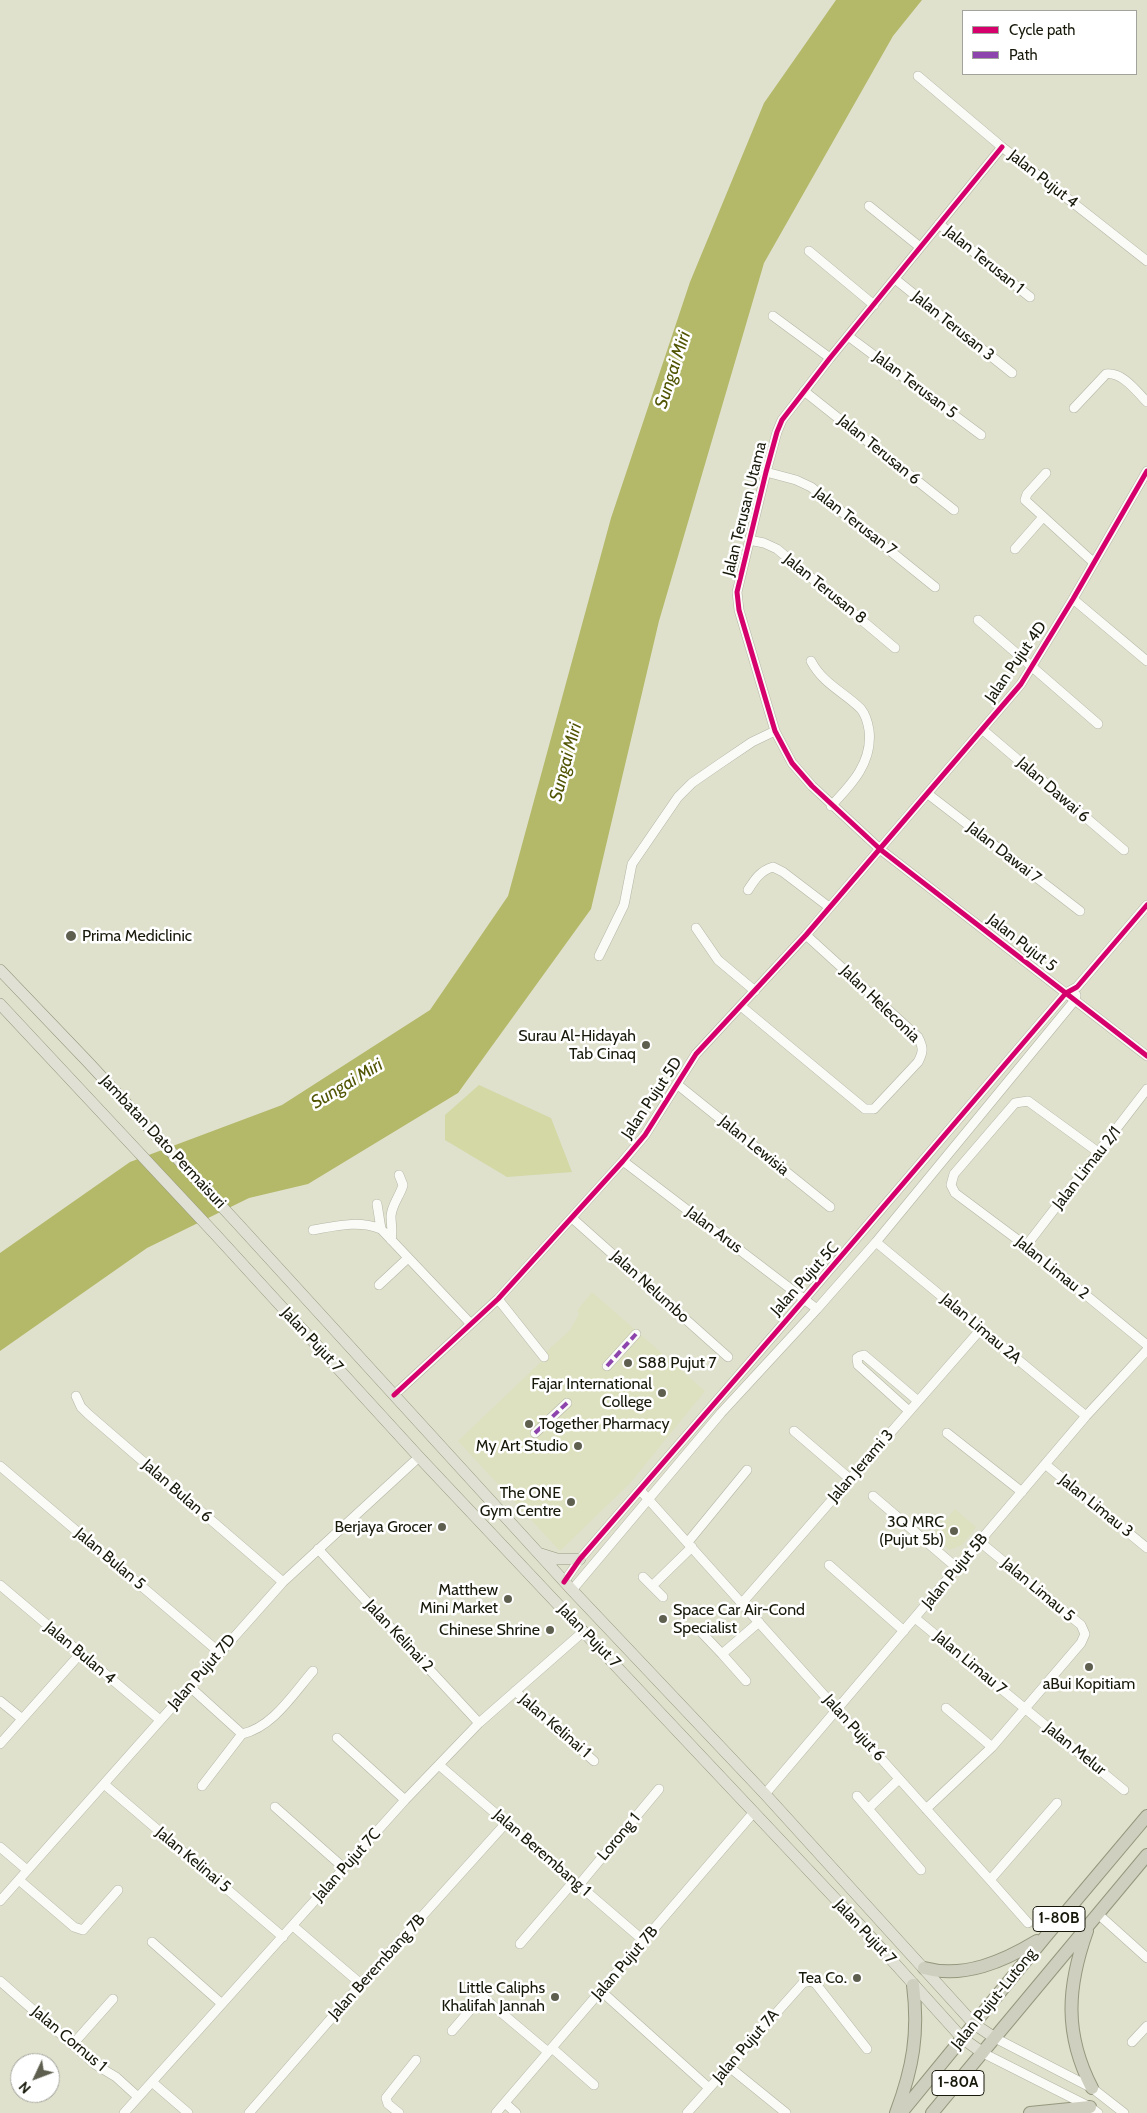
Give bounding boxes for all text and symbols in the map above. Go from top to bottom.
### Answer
legend [962,10,1137,75]
text: Cycle path [1009,21,1075,39]
text: Path [1009,46,1038,64]
street label: Jalan Pujut 4 [1004,146,1082,212]
street label: Jalan Terusan 1 [940,222,1028,298]
street label: Jalan Terusan 3 [908,287,998,365]
water label: Sungai Miri [650,329,696,411]
street label: Jalan Terusan 5 [869,347,961,423]
street label: Jalan Terusan 6 [834,411,924,489]
street label: Jalan Terusan Utama [719,440,771,578]
street label: Jalan Terusan 7 [810,484,900,560]
street label: Jalan Terusan 8 [780,550,870,628]
street label: Jalan Pujut 4D [981,618,1051,706]
water label: Sungai Miri [545,721,587,803]
street label: Jalan Dawai 6 [1013,753,1093,827]
street label: Jalan Dawai 7 [963,818,1045,888]
street label: Jalan Pujut 5 [984,910,1060,976]
place label: Prima Mediclinic [82,926,192,946]
marker: Prima Mediclinic [64,929,78,943]
street label: Jalan Heleconia [836,961,924,1047]
place label: Surau Al-Hidayah Tab Cinaq [518,1026,636,1064]
marker: Surau Al-Hidayah Tab Cinaq [640,1039,652,1051]
water label: Sungai Miri [307,1054,387,1114]
street label: Jalan Pujut 5D [618,1054,686,1142]
street label: Jambatan Dato Permaisuri [96,1071,230,1213]
street label: Jalan Lewisia [715,1112,793,1180]
street label: Jalan Limau 2/1 [1049,1123,1125,1213]
street label: Jalan Arus [682,1203,746,1257]
street label: Jalan Limau 2 [1011,1233,1093,1303]
street label: Jalan Pujut 5C [767,1238,843,1320]
street label: Jalan Nelumbo [607,1247,693,1327]
street label: Jalan Limau 2A [937,1290,1025,1368]
street label: Jalan Pujut 7 [277,1304,347,1376]
place label: S88 Pujut 7 [638,1353,717,1373]
marker: S88 Pujut 7 [622,1357,634,1369]
place label: Fajar International College [531,1374,652,1412]
marker: Fajar International College [656,1387,668,1399]
place label: Together Pharmacy [539,1414,670,1434]
marker: Together Pharmacy [523,1418,535,1430]
street label: Jalan Jerami 3 [824,1426,898,1506]
place label: My Art Studio [476,1436,568,1456]
marker: My Art Studio [572,1440,584,1452]
street label: Jalan Bulan 6 [138,1455,216,1527]
street label: Jalan Limau 3 [1055,1470,1137,1542]
place label: The ONE Gym Centre [480,1483,561,1521]
marker: The ONE Gym Centre [565,1496,577,1508]
place label: 3Q MRC (Pujut 5b) [879,1512,944,1550]
place label: Berjaya Grocer [334,1517,432,1537]
marker: Berjaya Grocer [436,1521,448,1533]
street label: Jalan Bulan 5 [71,1524,149,1594]
marker: 3Q MRC (Pujut 5b) [948,1525,960,1537]
street label: Jalan Pujut 5B [918,1530,992,1612]
street label: Jalan Limau 5 [998,1554,1078,1626]
place label: Matthew Mini Market [420,1580,498,1618]
marker: Matthew Mini Market [502,1593,514,1605]
street label: Jalan Kelinai 2 [361,1596,437,1676]
street label: Jalan Pujut 7 [554,1600,624,1672]
place label: Space Car Air-Cond Specialist [673,1600,805,1638]
marker: Space Car Air-Cond Specialist [657,1613,669,1625]
street label: Jalan Bulan 4 [41,1618,119,1688]
place label: Chinese Shrine [439,1620,540,1640]
marker: Chinese Shrine [544,1624,556,1636]
street label: Jalan Limau 7 [930,1627,1010,1699]
street label: Jalan Pujut 7D [164,1630,240,1714]
marker: aBui Kopitiam [1083,1661,1095,1673]
place label: aBui Kopitiam [1043,1674,1135,1694]
street label: Jalan Kelinai 1 [515,1690,595,1762]
street label: Jalan Pujut 6 [819,1691,889,1765]
street label: Jalan Melur [1040,1718,1110,1780]
street label: Jalan Berembang 1 [489,1806,595,1900]
street label: Lorong 1 [594,1809,644,1865]
street label: Jalan Kelinai 5 [152,1823,234,1897]
street label: Jalan Pujut 7C [309,1825,385,1905]
street label: Jalan Pujut 7 [830,1896,900,1968]
road number: 1-80B [1033,1906,1085,1932]
street label: Jalan Berembang 7B [325,1910,429,2024]
street label: Jalan Pujut 7B [588,1922,662,2004]
street label: Jalan Pujut-Lutong [947,1945,1041,2053]
place label: Tea Co. [799,1968,847,1988]
marker: Tea Co. [851,1972,863,1984]
place label: Little Caliphs Khalifah Jannah [441,1978,545,2016]
marker: Little Caliphs Khalifah Jannah [549,1991,561,2003]
street label: Jalan Cornus 1 [28,2002,110,2076]
street label: Jalan Pujut 7A [709,2005,783,2087]
north arrow [10,2053,60,2103]
road number: 1-80A [932,2070,984,2096]
text: N [15,2078,35,2097]

